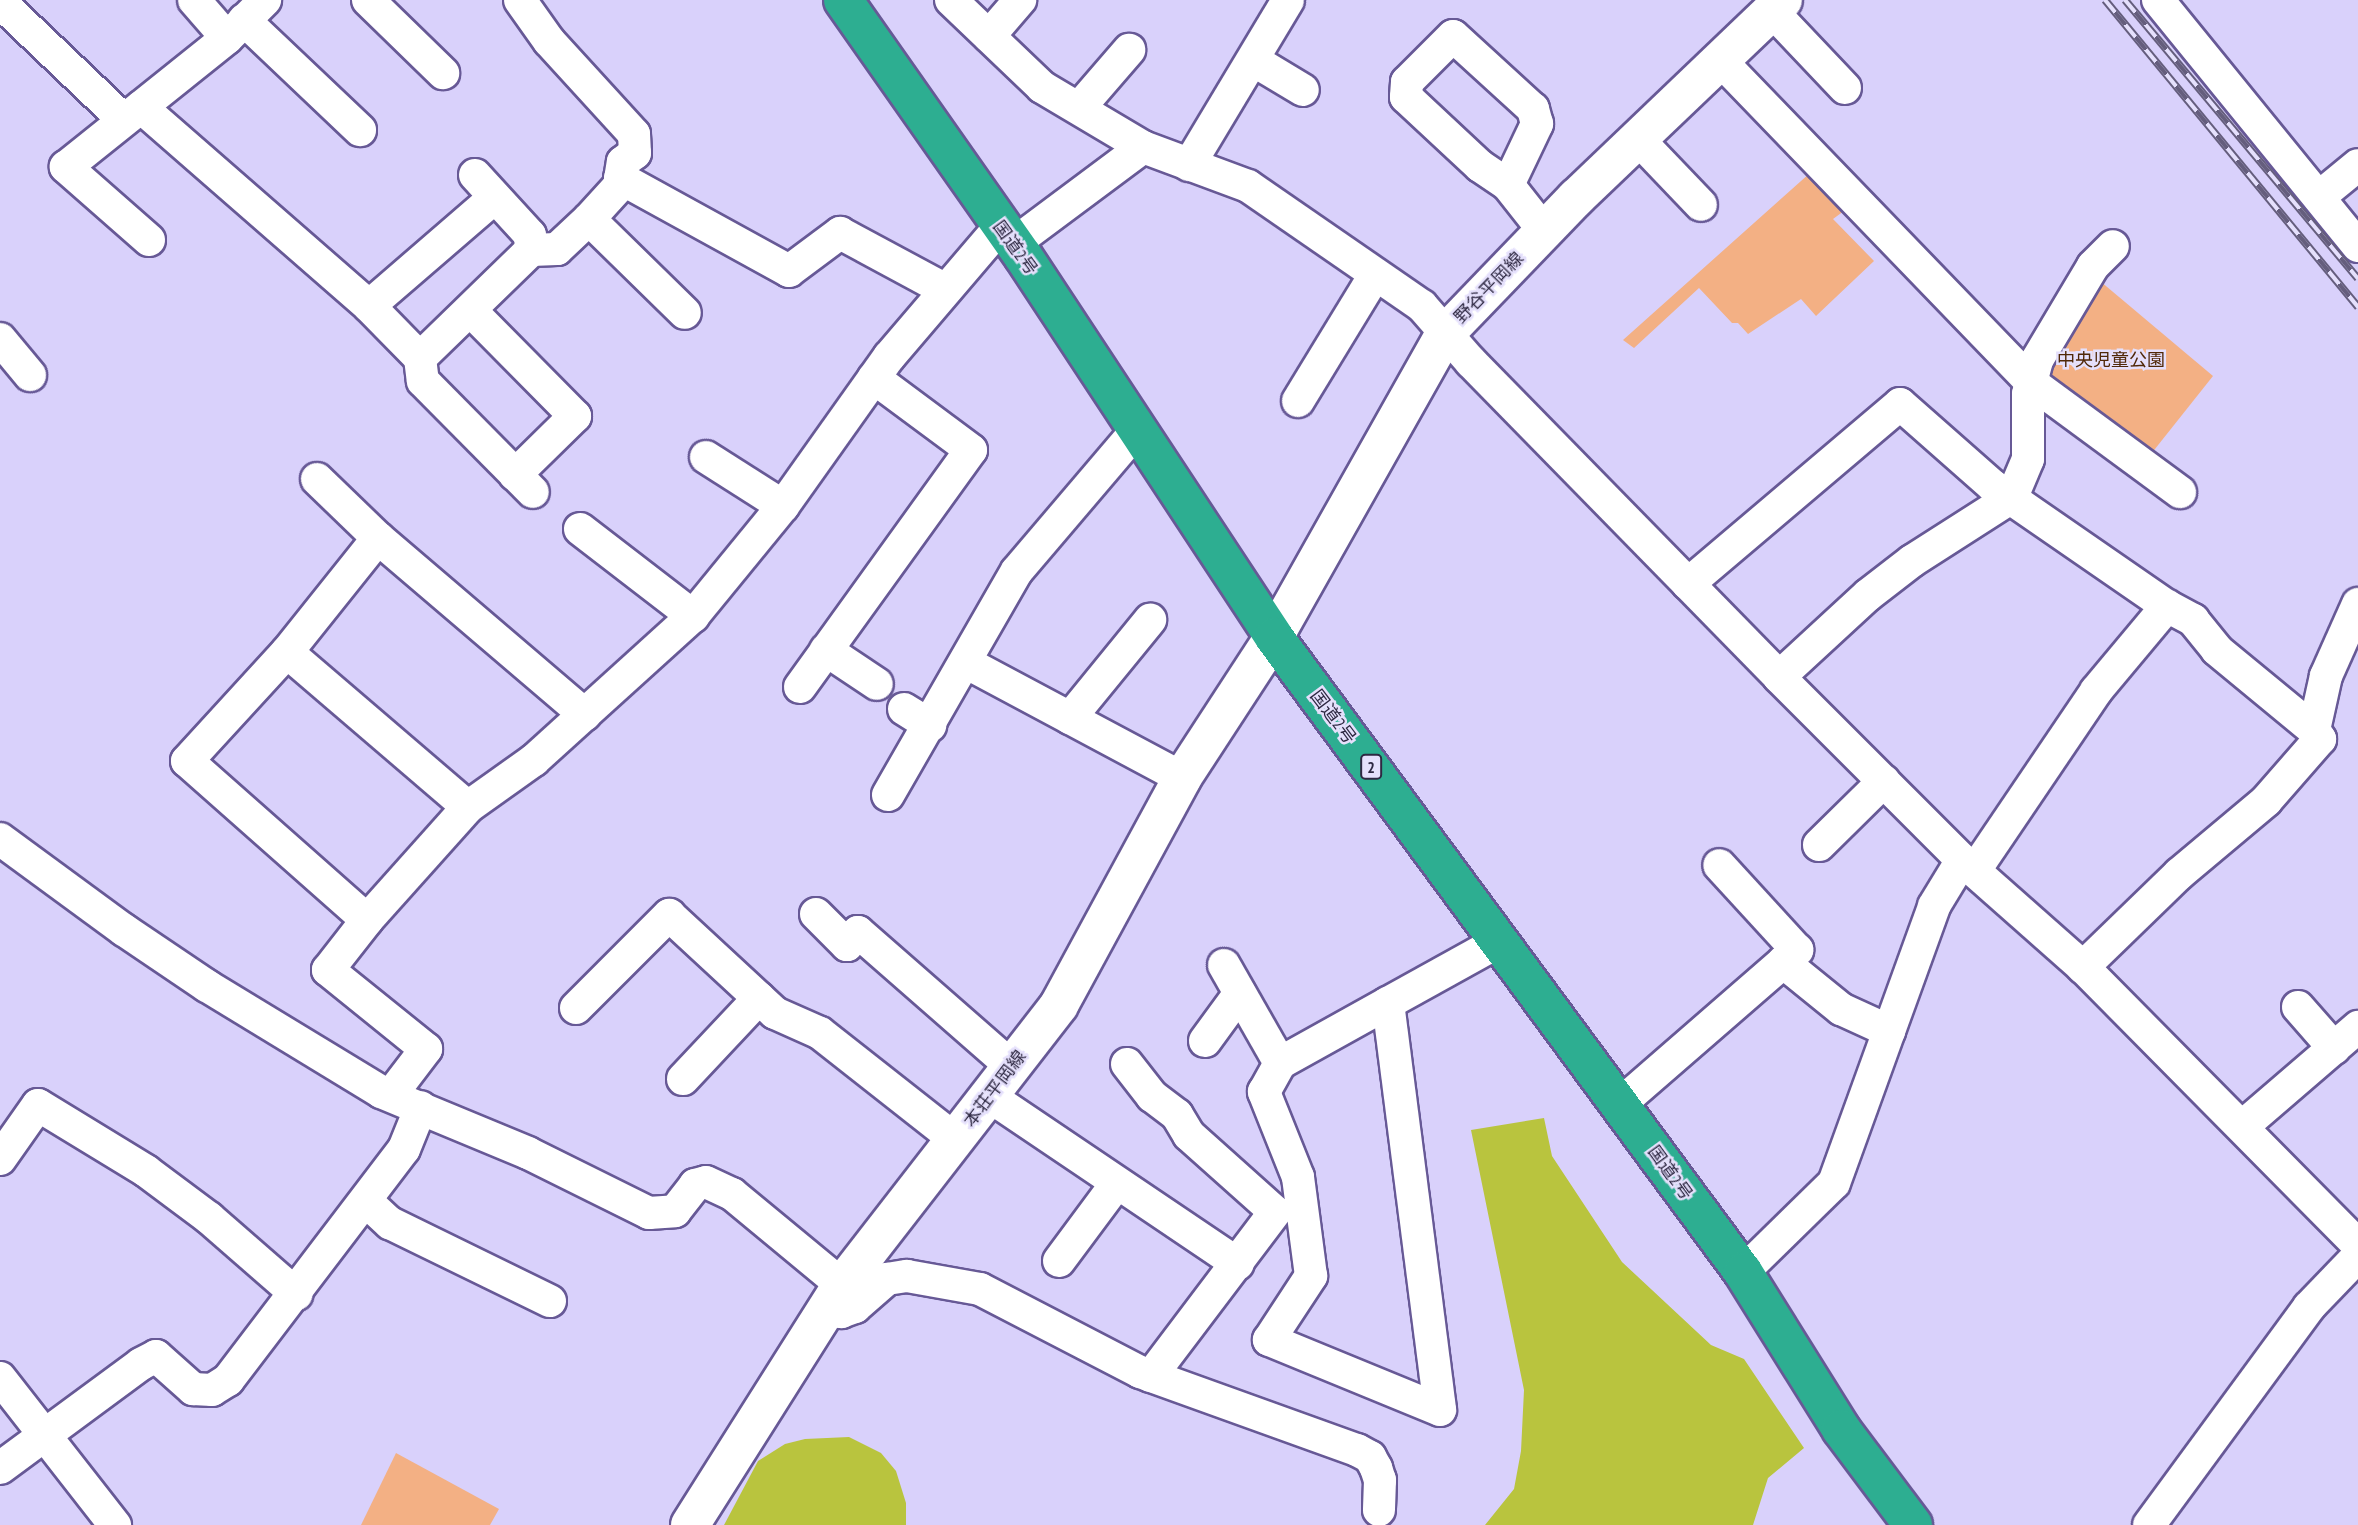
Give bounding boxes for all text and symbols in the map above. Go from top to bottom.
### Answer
street label: 国道2号 [988,217,1042,279]
street label: 野谷平岡線 [1450,248,1528,328]
park label: 中央児童公園 [2057,349,2165,371]
street label: 国道2号 [1306,686,1360,748]
road number: 2 [1359,754,1383,780]
street label: 本荘平岡線 [959,1047,1031,1131]
street label: 国道2号 [1643,1142,1697,1204]

